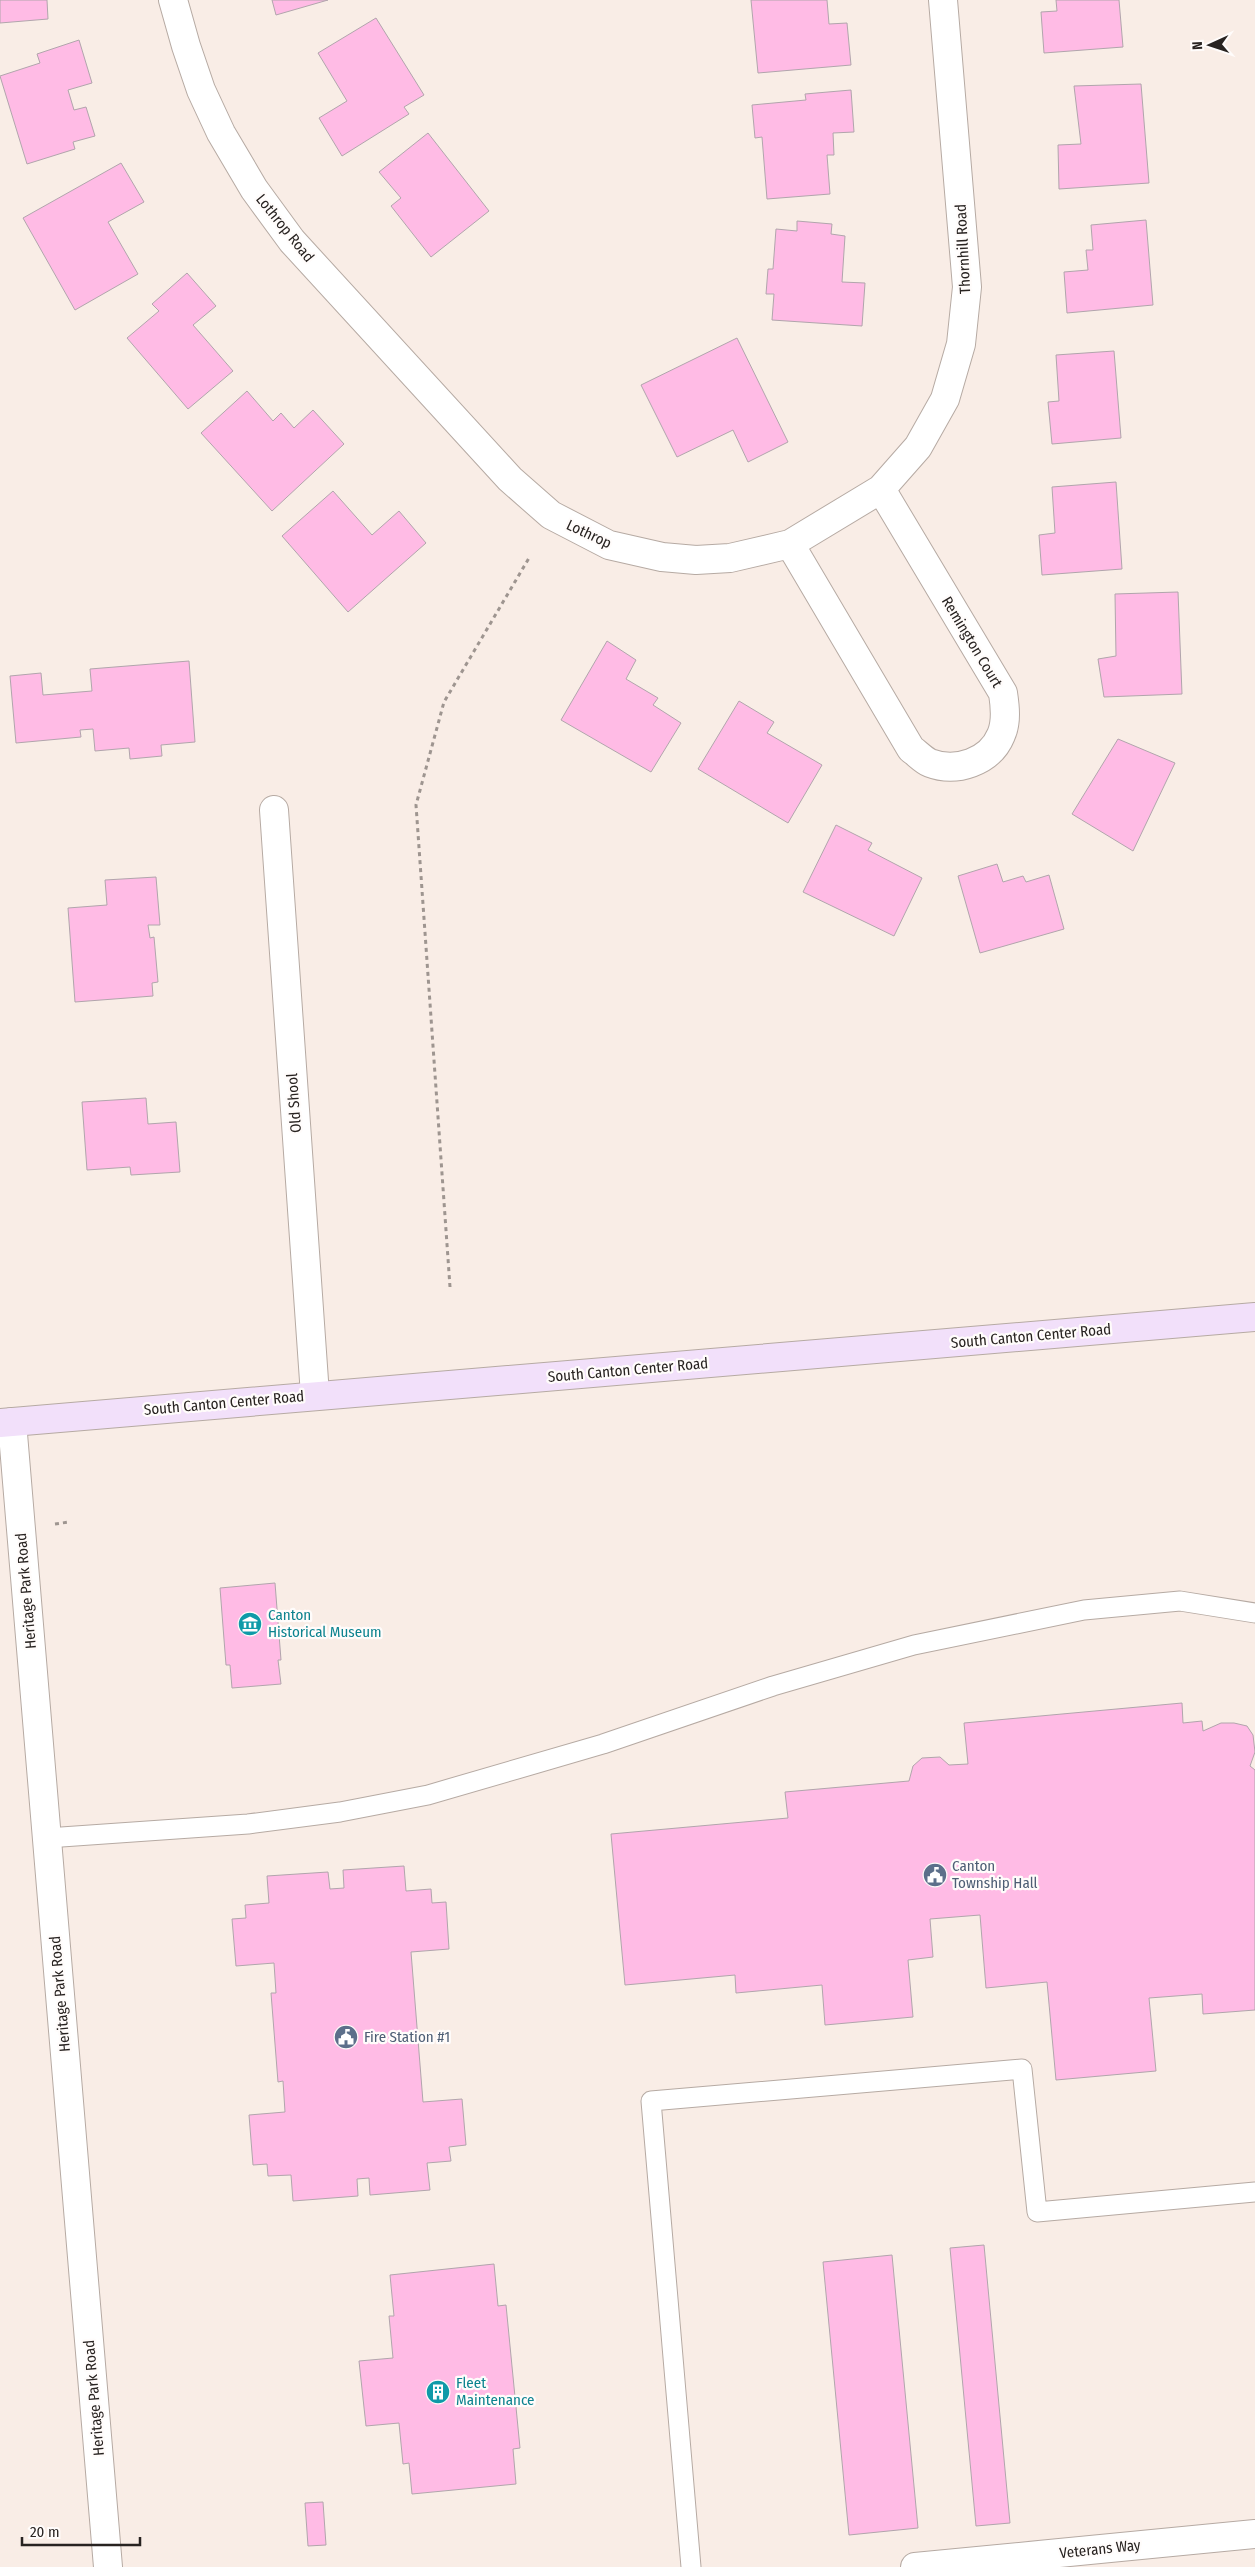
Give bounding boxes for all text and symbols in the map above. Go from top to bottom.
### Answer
north arrow [1185,20,1235,70]
text: N [1189,41,1206,50]
street label: Lothrop Road [252,190,318,266]
street label: Thornhill Road [952,204,974,294]
street label: Lothrop [564,516,614,552]
street label: Remington Court [938,593,1006,691]
street label: Old Shool [283,1072,305,1134]
street label: South Canton Center Road [950,1320,1112,1352]
street label: South Canton Center Road [547,1354,709,1386]
street label: South Canton Center Road [143,1387,305,1419]
street label: Heritage Park Road [12,1532,40,1650]
place label: Canton Historical Museum [268,1606,382,1641]
museum icon: Canton Historical Museum [237,1611,263,1637]
place label: Canton Township Hall [952,1857,1038,1892]
public building icon: Canton Township Hall [922,1862,948,1888]
street label: Heritage Park Road [46,1935,74,2053]
public building icon: Fire Station #1 [333,2024,359,2050]
place label: Fire Station #1 [364,2028,450,2046]
street label: Heritage Park Road [80,2339,108,2457]
place label: Fleet Maintenance [456,2374,535,2409]
building icon: Fleet Maintenance [425,2379,451,2405]
scale bar [22,2514,140,2546]
text: 20 m [30,2523,60,2541]
street label: Veterans Way [1059,2536,1142,2562]

